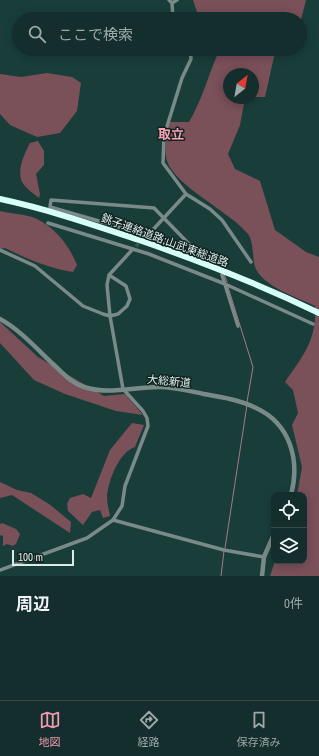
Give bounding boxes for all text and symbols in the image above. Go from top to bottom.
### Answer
search box [12,12,307,56]
icon: search [26,23,48,45]
text: ここで検索 [58,24,133,45]
north arrow [223,68,259,104]
district label: 取立 [158,126,184,143]
street label: 銚子連絡道路;山武東総道路 [99,210,231,270]
street label: 大総新道 [146,372,192,390]
map controls [271,492,307,564]
button: locate [271,492,307,528]
button: layers [271,528,307,564]
scale bar [12,548,74,567]
text: 100 m [18,550,43,564]
text: 周辺 [16,592,50,615]
text: 0件 [284,595,303,612]
tab: 地図 [39,709,61,749]
tab: 経路 [138,709,160,749]
tab: 保存済み [237,709,281,749]

